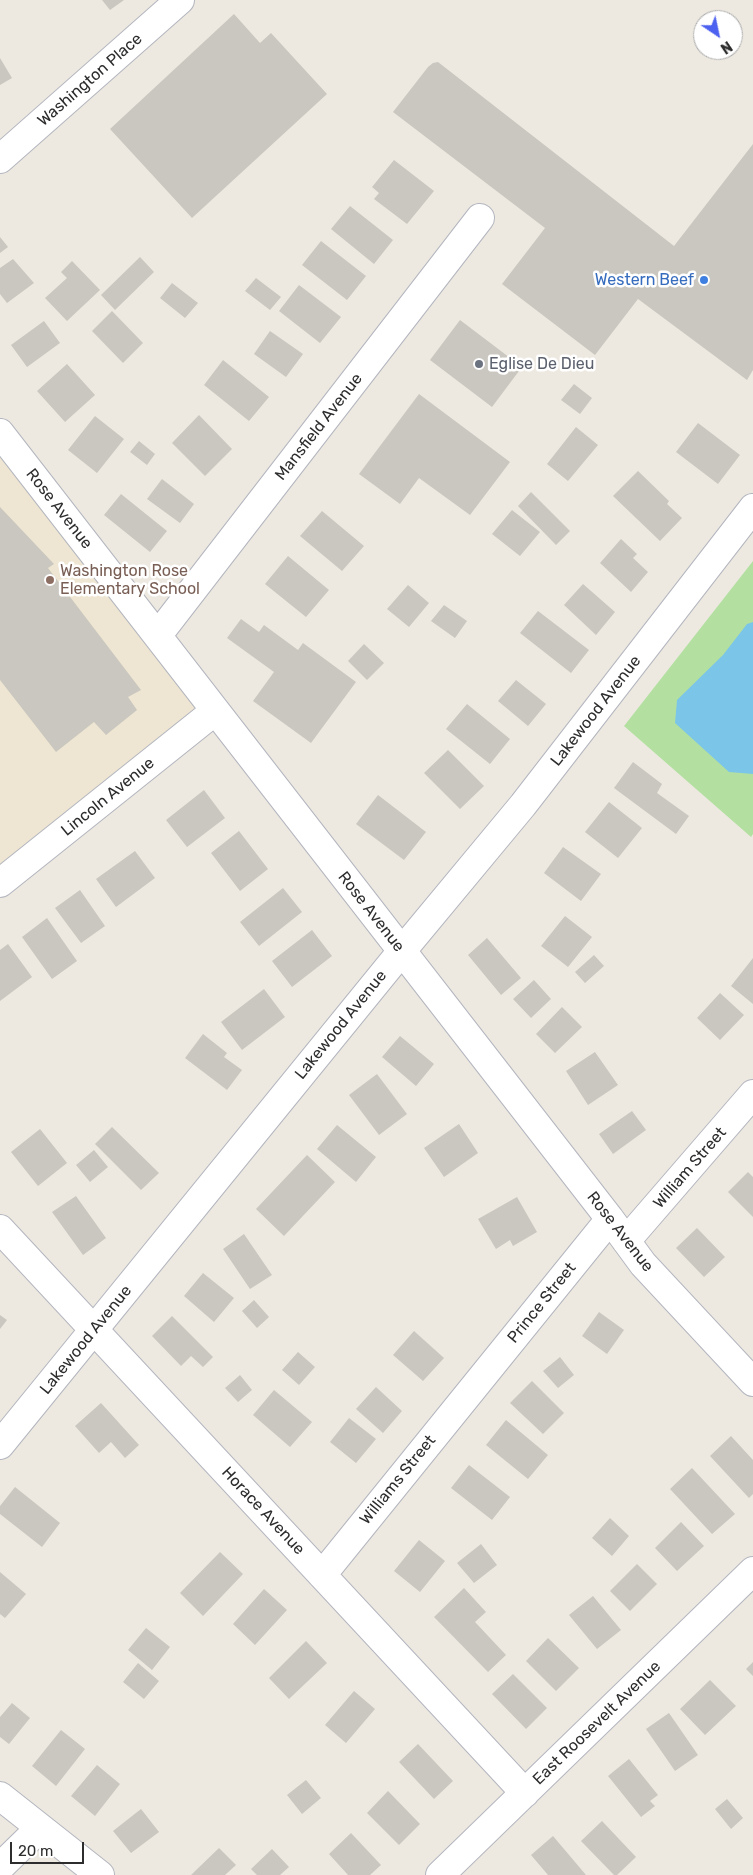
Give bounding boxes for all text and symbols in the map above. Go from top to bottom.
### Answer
north arrow [693,10,743,60]
street label: Washington Place [34,29,146,131]
text: N [717,37,735,57]
place label: Western Beef [595,270,694,290]
marker: Western Beef [698,274,710,286]
place label: Eglise De Dieu [489,354,594,374]
marker: Eglise De Dieu [473,358,485,370]
street label: Mansfield Avenue [271,370,367,484]
street label: Rose Avenue [22,465,96,553]
place label: Washington Rose Elementary School [60,561,200,599]
marker: Washington Rose Elementary School [44,574,56,586]
street label: Lakewood Avenue [547,652,645,770]
street label: Lincoln Avenue [58,754,158,840]
street label: Rose Avenue [334,868,408,956]
street label: Lakewood Avenue [291,967,391,1083]
street label: William Street [649,1123,731,1213]
street label: Rose Avenue [583,1188,657,1276]
street label: Prince Street [504,1259,580,1347]
street label: Lakewood Avenue [36,1282,136,1398]
street label: Williams Street [356,1431,440,1529]
street label: Horace Avenue [217,1463,309,1559]
street label: East Roosevelt Avenue [529,1657,665,1789]
scale bar [12,1832,86,1864]
text: 20 m [18,1842,53,1860]

